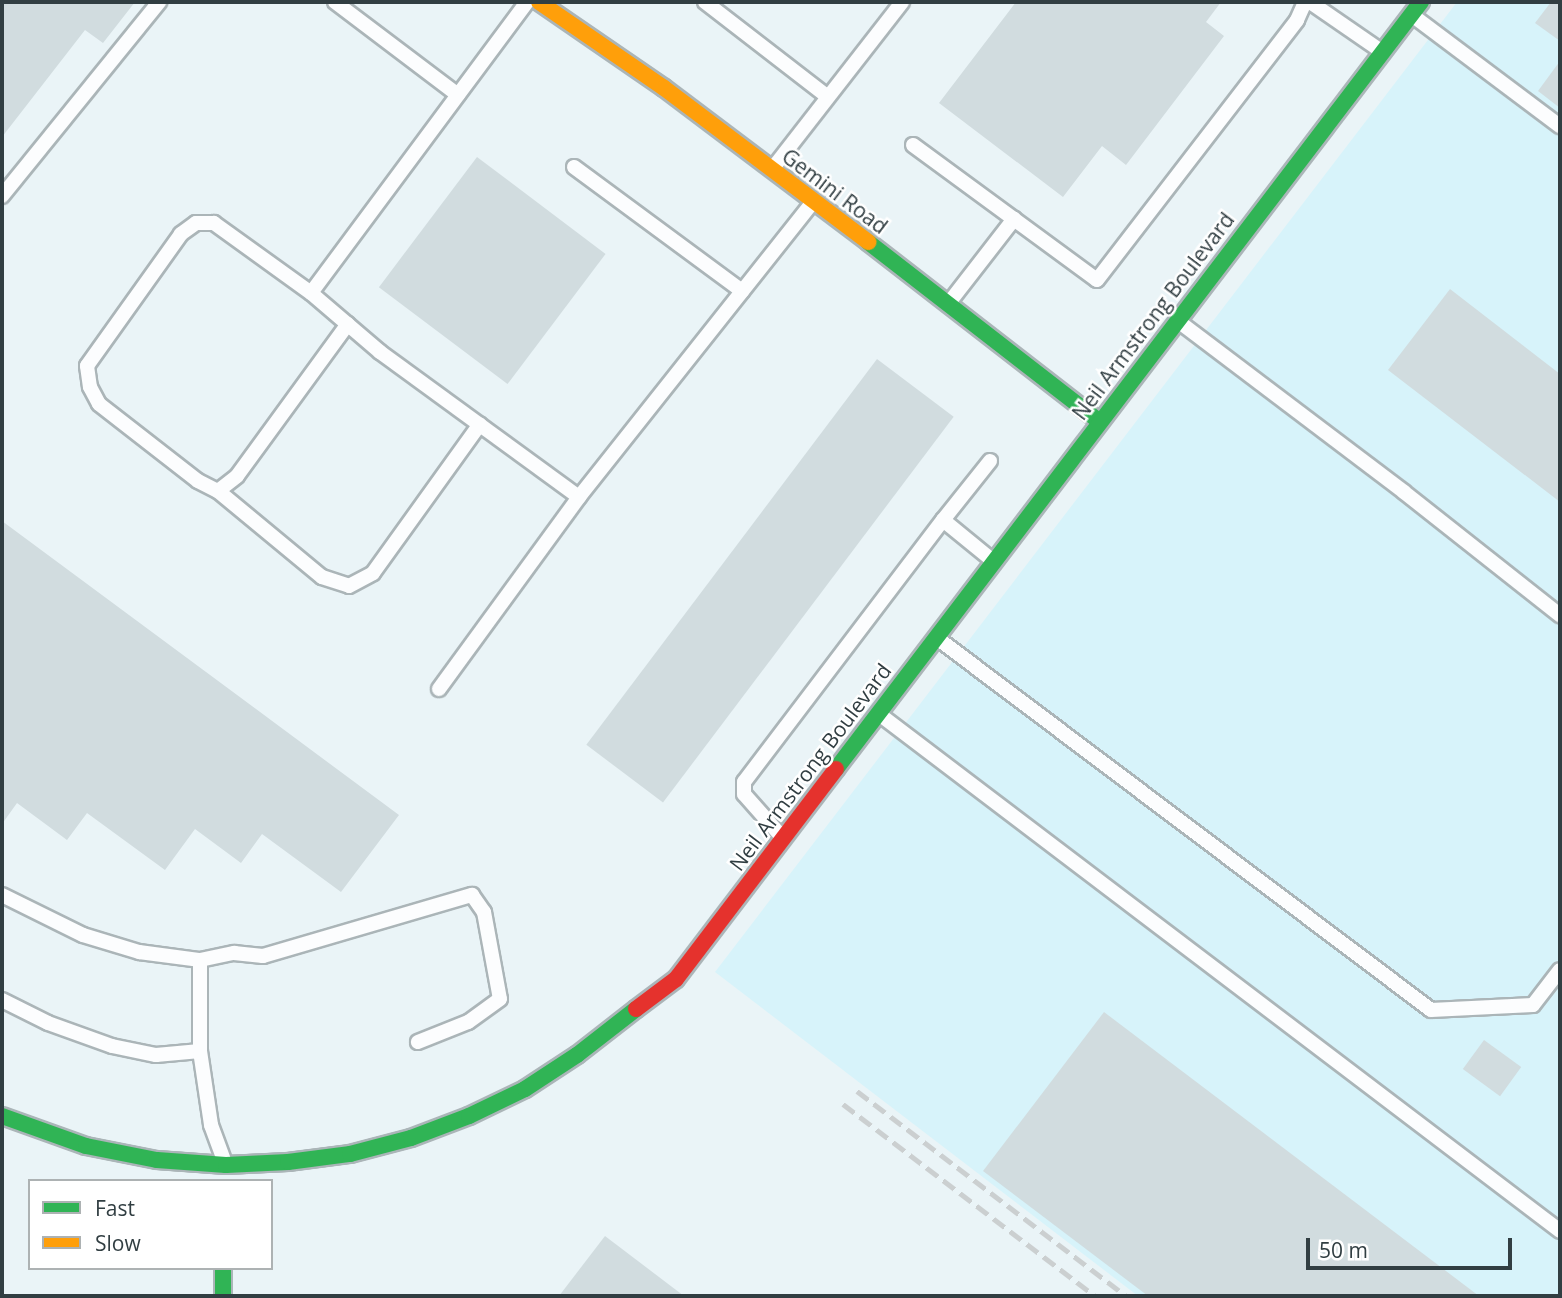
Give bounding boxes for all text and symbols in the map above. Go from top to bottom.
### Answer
street label: Gemini Road [777,143,893,239]
street label: Neil Armstrong Boulevard [1067,207,1239,425]
street label: Neil Armstrong Boulevard [724,658,896,876]
legend [28,1179,273,1270]
text: Fast [95,1194,135,1222]
scale bar [1310,1224,1516,1268]
text: Slow [95,1229,141,1257]
text: 50 m [1319,1236,1368,1264]

